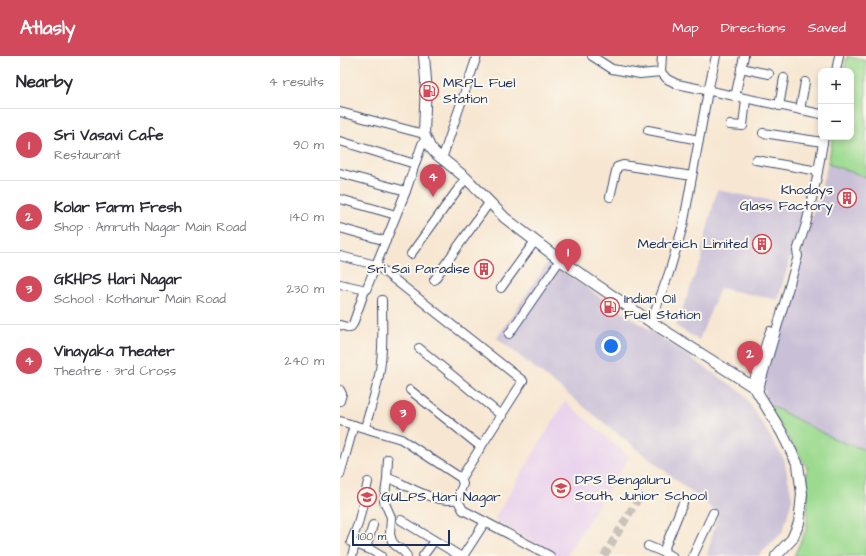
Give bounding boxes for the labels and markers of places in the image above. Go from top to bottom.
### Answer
place label: MRPL Fuel Station [443,73,515,109]
fuel station icon: MRPL Fuel Station [418,80,440,102]
pin: 4 [420,164,446,197]
place label: Khodays Glass Factory [740,180,833,216]
building icon: Khodays Glass Factory [836,187,858,209]
building icon: Medreich Limited [751,233,773,255]
place label: Medreich Limited [638,234,748,254]
pin: 1 [555,239,581,272]
building icon: Sri Sai Paradise [473,258,495,280]
place label: Sri Sai Paradise [367,259,470,279]
place label: Indian Oil Fuel Station [624,289,701,325]
fuel station icon: Indian Oil Fuel Station [599,296,621,318]
pin: 2 [737,341,763,374]
pin: 3 [390,400,416,433]
place label: DPS Bengaluru South, Junior School [575,470,707,506]
school or university icon: DPS Bengaluru South, Junior School [550,477,572,499]
school or university icon: GULPS Hari Nagar [356,486,378,508]
place label: GULPS Hari Nagar [381,487,501,507]

